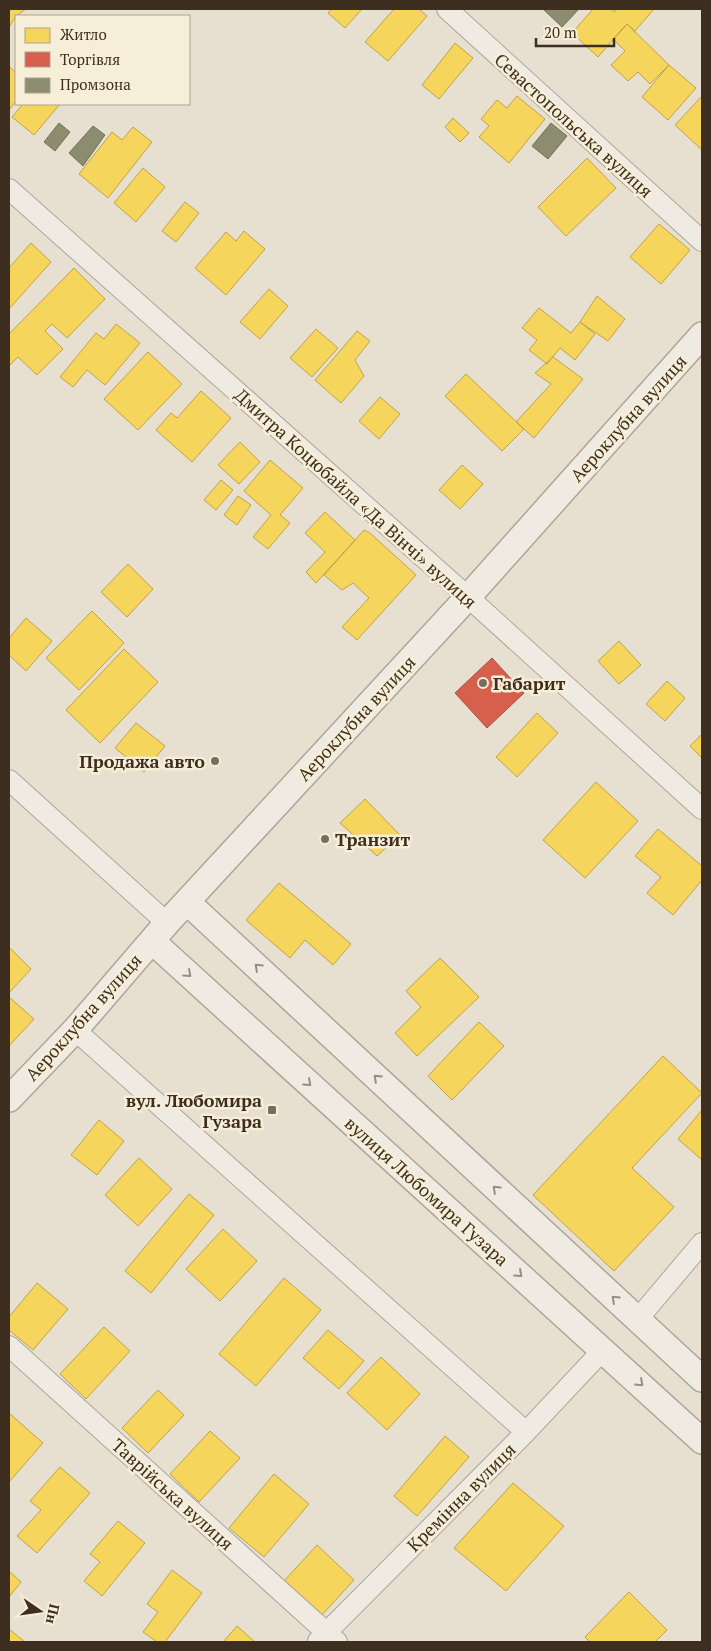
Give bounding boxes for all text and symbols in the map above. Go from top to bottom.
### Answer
legend [15,15,190,105]
scale bar [536,15,614,47]
text: 20 m [544,22,577,42]
text: Житло [60,24,107,44]
street label: Севастопольська вулиця [490,47,658,203]
text: Торгівля [60,49,120,69]
text: Промзона [60,74,131,94]
street label: Аероклубна вулиця [564,349,692,487]
street label: Дмитра Коцюбайла «Да Вінчі» вулиця [230,383,482,613]
street label: Аероклубна вулиця [292,650,420,786]
place label: Габарит [493,671,566,695]
marker: Габарит [477,677,489,689]
place label: Продажа авто [79,749,205,773]
marker: Продажа авто [209,755,221,767]
place label: Транзит [335,827,410,851]
marker: Транзит [319,833,331,845]
street label: Аероклубна вулиця [19,948,147,1086]
one-way arrow [254,964,263,973]
one-way arrow [182,968,191,977]
one-way arrow [373,1075,382,1084]
one-way arrow [303,1077,312,1086]
place label: вул. Любомира Гузара [126,1088,262,1133]
marker: вул. Любомира Гузара [266,1104,278,1116]
street label: вулиця Любомира Гузара [340,1111,514,1271]
one-way arrow [492,1186,501,1195]
one-way arrow [514,1268,523,1277]
one-way arrow [611,1296,620,1305]
one-way arrow [634,1378,643,1387]
street label: Таврійська вулиця [107,1433,239,1555]
street label: Кремінна вулиця [401,1437,521,1557]
north arrow [15,1586,65,1636]
text: Пн [42,1602,65,1626]

